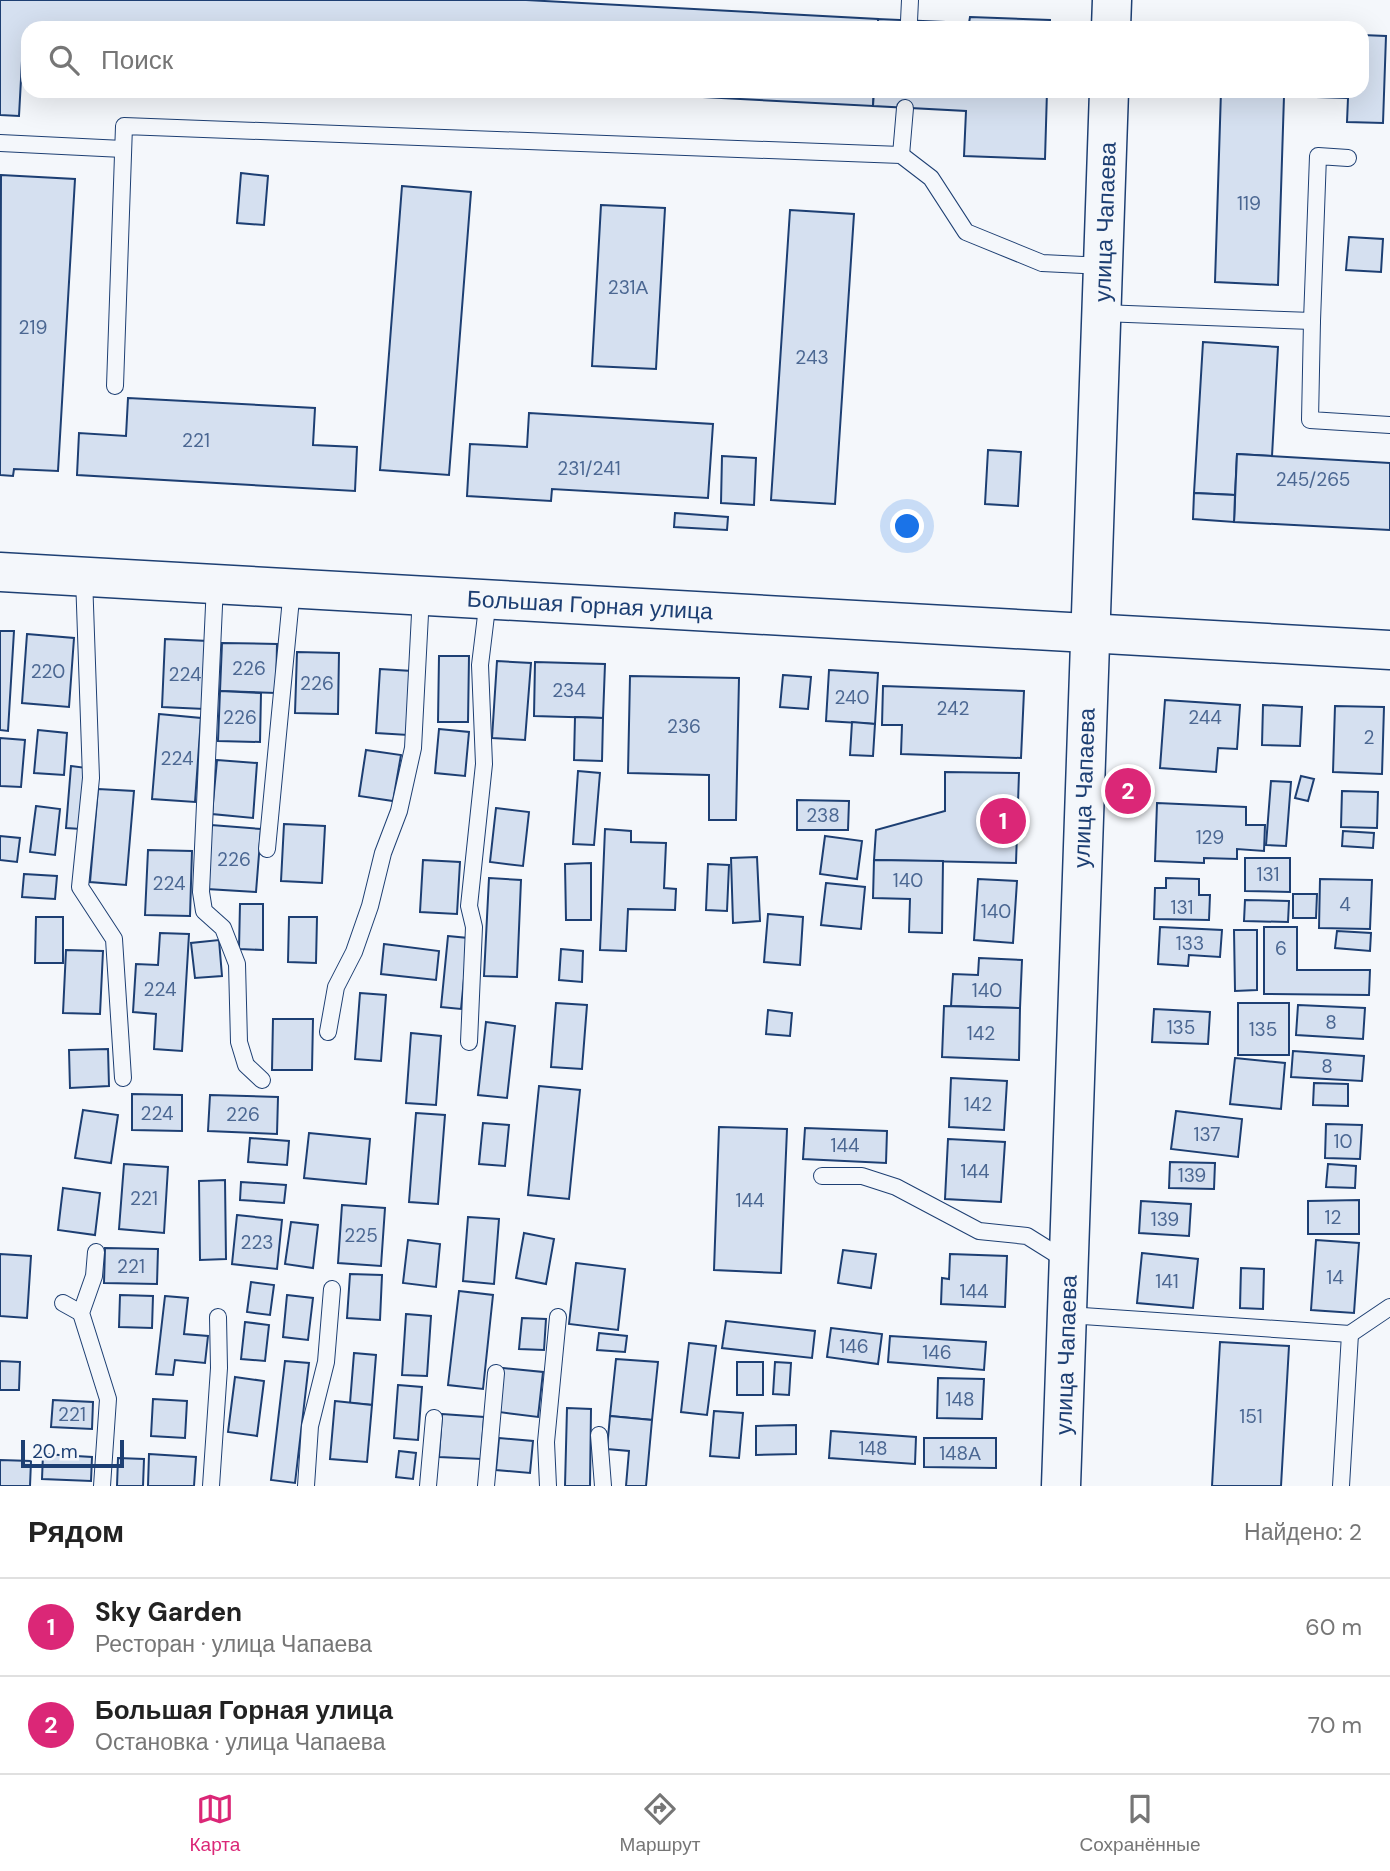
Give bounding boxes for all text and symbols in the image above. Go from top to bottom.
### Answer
search box [21,21,1369,98]
icon: search [45,41,83,79]
text: Поиск [101,43,173,77]
street label: улица Чапаева [1087,141,1123,303]
house number: 119 [1237,191,1261,216]
house number: 231А [608,275,649,300]
house number: 219 [19,315,47,340]
house number: 243 [795,345,829,370]
house number: 221 [182,428,210,453]
house number: 231/241 [557,456,621,481]
house number: 245/265 [1276,467,1350,492]
your location [890,509,924,543]
street label: Большая Горная улица [466,584,714,626]
house number: 226 [232,656,266,681]
house number: 220 [31,659,65,684]
house number: 224 [168,662,202,687]
house number: 226 [300,671,334,696]
house number: 234 [552,678,586,703]
house number: 240 [834,685,870,710]
house number: 242 [936,696,970,721]
house number: 226 [223,705,257,730]
house number: 244 [1188,705,1222,730]
street label: улица Чапаева [1066,707,1102,869]
house number: 236 [667,714,701,739]
house number: 2 [1364,725,1375,750]
house number: 224 [160,746,194,771]
pin: 2 [1105,765,1151,817]
pin: 1 [980,795,1026,847]
house number: 238 [806,803,840,828]
house number: 129 [1196,825,1224,850]
house number: 226 [217,847,251,872]
house number: 131 [1257,862,1279,887]
house number: 140 [893,868,923,893]
house number: 224 [152,871,186,896]
house number: 4 [1339,892,1351,917]
house number: 131 [1171,895,1193,920]
house number: 140 [981,899,1011,924]
house number: 133 [1176,931,1204,956]
house number: 6 [1275,936,1287,961]
house number: 224 [143,977,177,1002]
house number: 140 [972,978,1002,1003]
house number: 8 [1325,1010,1337,1035]
house number: 135 [1167,1015,1195,1040]
house number: 135 [1249,1017,1277,1042]
house number: 142 [967,1021,995,1046]
house number: 8 [1321,1054,1333,1079]
house number: 142 [964,1092,992,1117]
house number: 224 [140,1101,174,1126]
house number: 226 [226,1102,260,1127]
house number: 137 [1194,1122,1220,1147]
house number: 10 [1334,1129,1352,1154]
house number: 144 [831,1133,860,1158]
house number: 144 [961,1159,990,1184]
house number: 139 [1178,1163,1206,1188]
house number: 221 [130,1186,158,1211]
house number: 144 [736,1188,765,1213]
house number: 12 [1325,1205,1341,1230]
house number: 139 [1151,1207,1179,1232]
house number: 225 [344,1223,378,1248]
house number: 223 [240,1230,274,1255]
house number: 221 [117,1254,145,1279]
house number: 14 [1326,1265,1344,1290]
house number: 141 [1155,1269,1179,1294]
street label: улица Чапаева [1048,1274,1084,1436]
house number: 144 [960,1279,989,1304]
house number: 146 [839,1334,869,1359]
house number: 146 [922,1340,952,1365]
house number: 148 [945,1387,975,1412]
house number: 221 [58,1402,86,1427]
house number: 151 [1239,1404,1263,1429]
house number: 148 [858,1436,888,1461]
scale bar [21,1437,124,1469]
text: 20 m [32,1439,78,1464]
house number: 148А [939,1441,981,1466]
text: Рядом [28,1512,124,1551]
text: Найдено: 2 [1244,1517,1362,1547]
text: Sky Garden [95,1595,242,1629]
text: 1 [47,1612,55,1642]
text: 60 m [1305,1612,1362,1642]
text: Ресторан · улица Чапаева [95,1629,372,1659]
text: Большая Горная улица [95,1693,393,1727]
text: 2 [44,1710,58,1740]
text: 70 m [1308,1710,1362,1740]
text: Остановка · улица Чапаева [95,1727,386,1757]
tab: Карта [190,1790,240,1857]
tab: Маршрут [619,1790,700,1857]
tab: Сохранённые [1079,1790,1200,1857]

